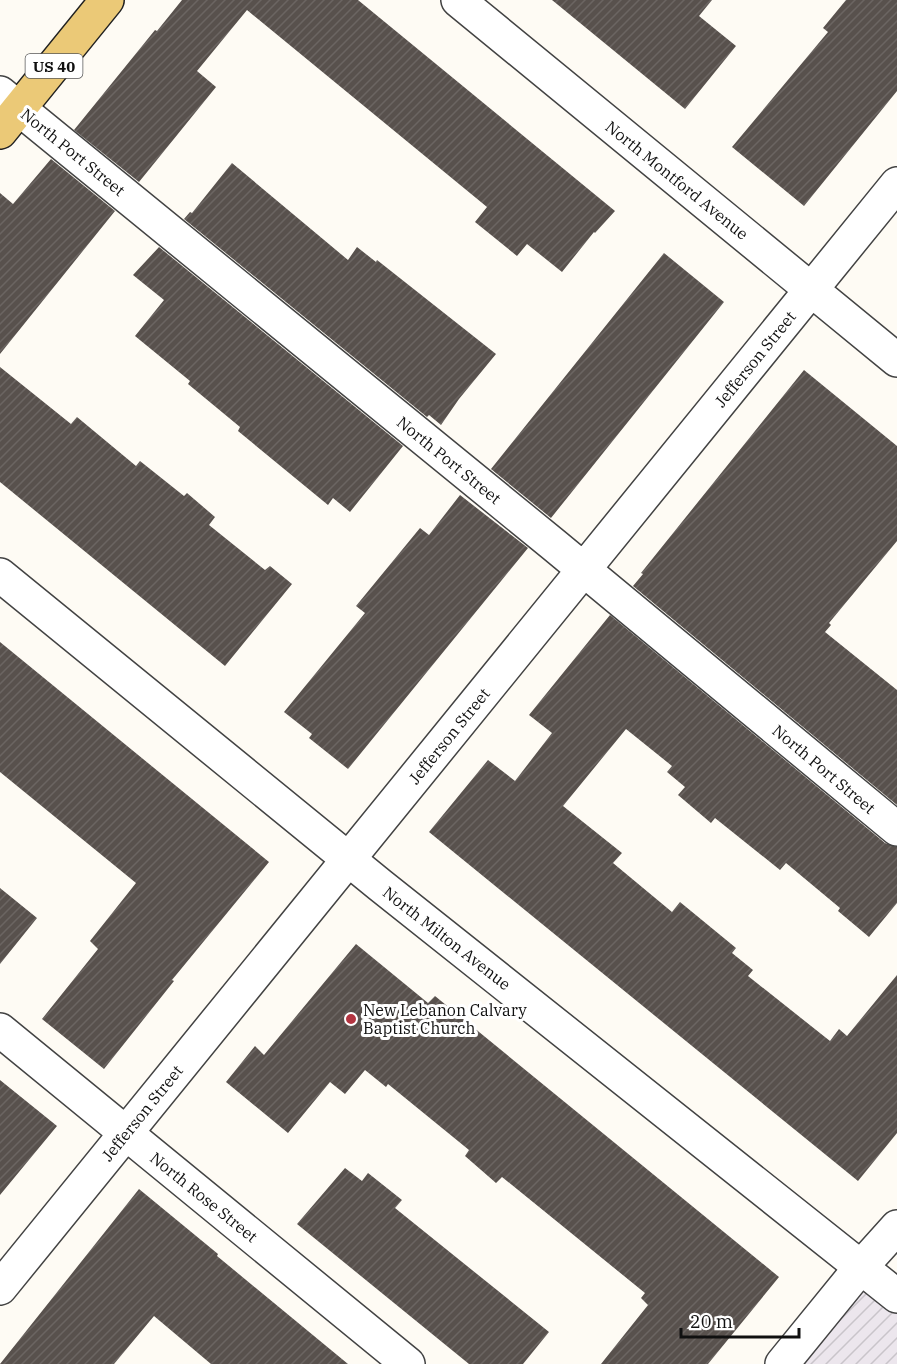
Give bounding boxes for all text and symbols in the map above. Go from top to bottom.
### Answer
road number: US 40 [26,54,82,78]
street label: North Port Street [17,104,129,200]
street label: North Montford Avenue [602,116,752,244]
street label: Jefferson Street [710,307,800,411]
street label: North Port Street [393,412,505,508]
street label: Jefferson Street [404,684,494,788]
street label: North Port Street [768,720,880,818]
street label: North Milton Avenue [379,882,515,994]
place label: New Lebanon Calvary Baptist Church [363,1000,527,1038]
marker: New Lebanon Calvary Baptist Church [344,1012,358,1026]
street label: Jefferson Street [97,1061,187,1165]
street label: North Rose Street [146,1148,262,1247]
scale bar [681,1301,800,1339]
text: 20 m [690,1310,733,1333]

